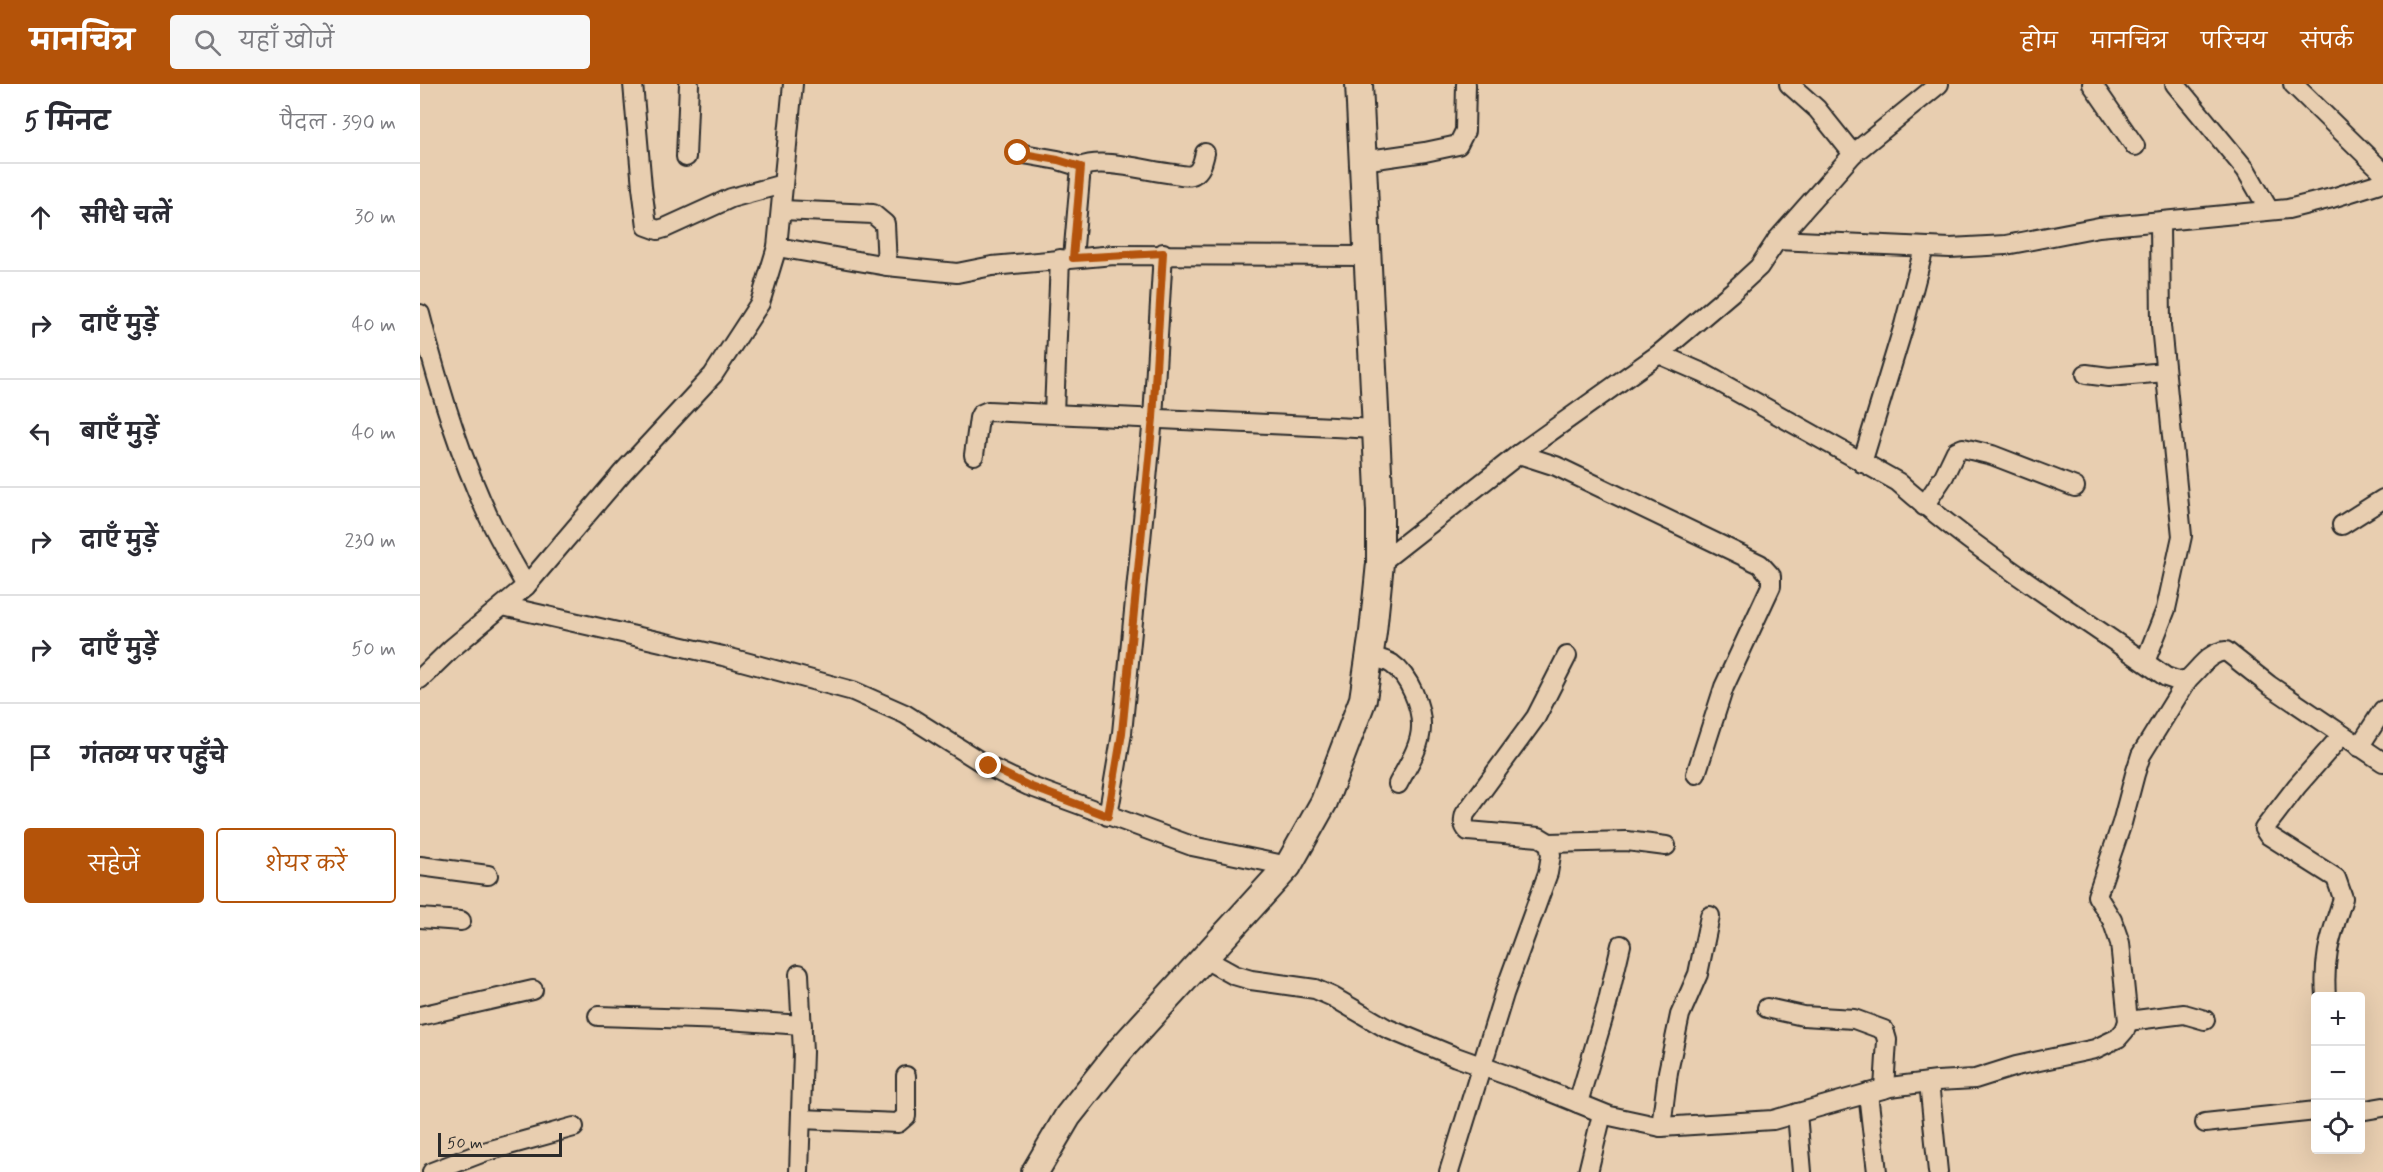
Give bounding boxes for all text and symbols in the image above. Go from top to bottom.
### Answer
search box [170,15,590,69]
text: मानचित्र [30,24,134,61]
icon: search [191,26,224,59]
text: यहाँ खोजें [239,28,334,56]
text: होम [2021,28,2058,56]
text: मानचित्र [2091,28,2168,56]
text: परिचय [2201,28,2267,56]
text: संपर्क [2300,28,2353,56]
text: 5 मिनट [24,106,110,140]
text: पैदल · 390 m [280,110,396,137]
route start [1004,139,1030,165]
icon: ahead [24,201,57,234]
text: सीधे चलें [81,203,171,231]
text: 30 m [354,204,396,231]
icon: right [24,309,57,342]
text: दाएँ मुड़ें [81,311,158,339]
text: 40 m [352,312,396,339]
icon: left [24,417,57,450]
text: बाएँ मुड़ें [81,419,159,447]
text: 40 m [352,420,396,447]
icon: right [24,525,57,558]
text: दाएँ मुड़ें [81,527,158,555]
text: 230 m [344,528,396,555]
icon: right [24,633,57,666]
text: दाएँ मुड़ें [81,635,158,663]
text: 50 m [351,636,396,663]
icon: arrive [24,741,57,774]
text: गंतव्य पर पहुँचे [81,743,227,771]
route end [975,752,1001,778]
button: सहेजें [24,828,204,903]
button: शेयर करें [216,828,396,903]
map controls [2311,992,2365,1154]
button: + [2311,992,2365,1046]
button: − [2311,1046,2365,1100]
button: locate [2311,1100,2365,1154]
scale bar [438,1130,562,1158]
text: 50 m [447,1133,483,1154]

